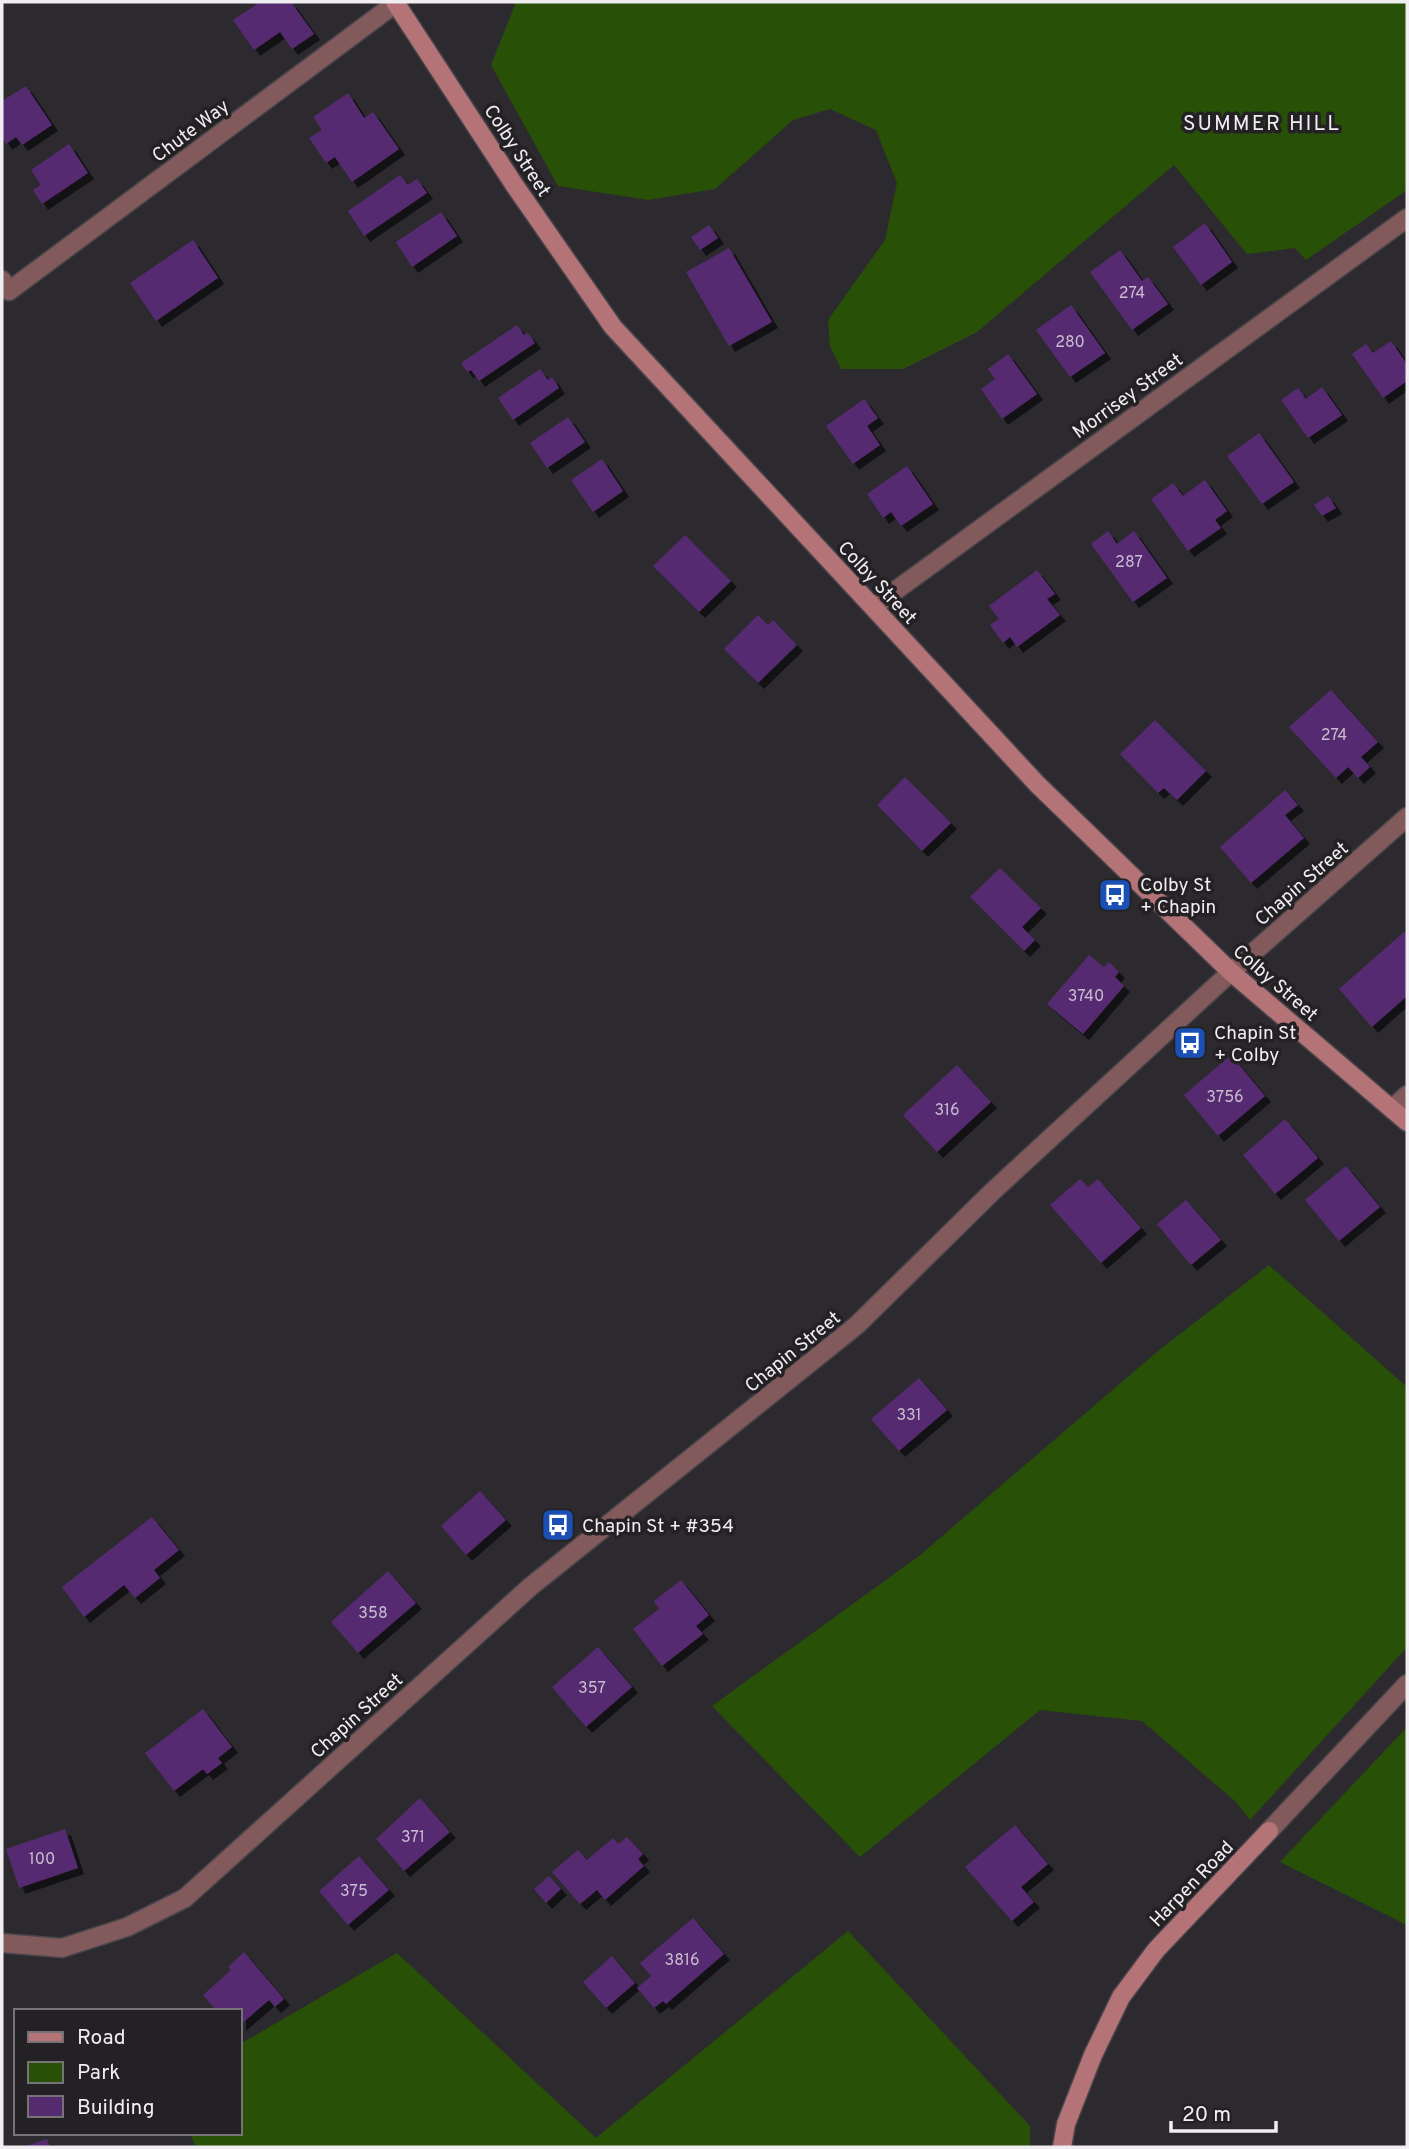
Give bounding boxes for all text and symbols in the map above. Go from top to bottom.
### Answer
street label: Chute Way [148,95,235,168]
street label: Colby Street [478,100,555,202]
district label: SUMMER HILL [1183,111,1341,138]
house number: 274 [1119,284,1145,304]
house number: 280 [1055,333,1085,353]
street label: Morrisey Street [1068,349,1188,445]
street label: Colby Street [832,537,921,630]
house number: 287 [1115,553,1143,573]
house number: 274 [1321,726,1347,746]
street label: Chapin Street [1251,837,1354,932]
place label: Colby St + Chapin [1140,874,1216,920]
bus stop icon: Colby St + Chapin [1096,876,1134,914]
street label: Colby Street [1227,940,1322,1027]
house number: 3740 [1068,987,1104,1007]
place label: Chapin St + Colby [1214,1022,1296,1068]
bus stop icon: Chapin St + Colby [1171,1024,1209,1062]
house number: 3756 [1206,1088,1244,1108]
house number: 316 [934,1101,960,1121]
street label: Chapin Street [740,1307,846,1398]
house number: 331 [896,1406,922,1426]
bus stop icon: Chapin St + #354 [539,1506,577,1544]
place label: Chapin St + #354 [582,1515,734,1539]
house number: 358 [358,1604,388,1624]
street label: Chapin Street [306,1669,409,1764]
house number: 357 [578,1679,606,1699]
house number: 371 [401,1828,425,1848]
street label: Harpen Road [1145,1836,1240,1933]
house number: 100 [29,1850,55,1870]
house number: 375 [340,1882,368,1902]
house number: 3816 [665,1951,699,1971]
legend [14,2009,242,2135]
text: Road [77,2025,126,2052]
text: Park [77,2060,120,2087]
scale bar [1171,2090,1276,2134]
text: Building [77,2095,155,2122]
text: 20 m [1182,2102,1231,2129]

